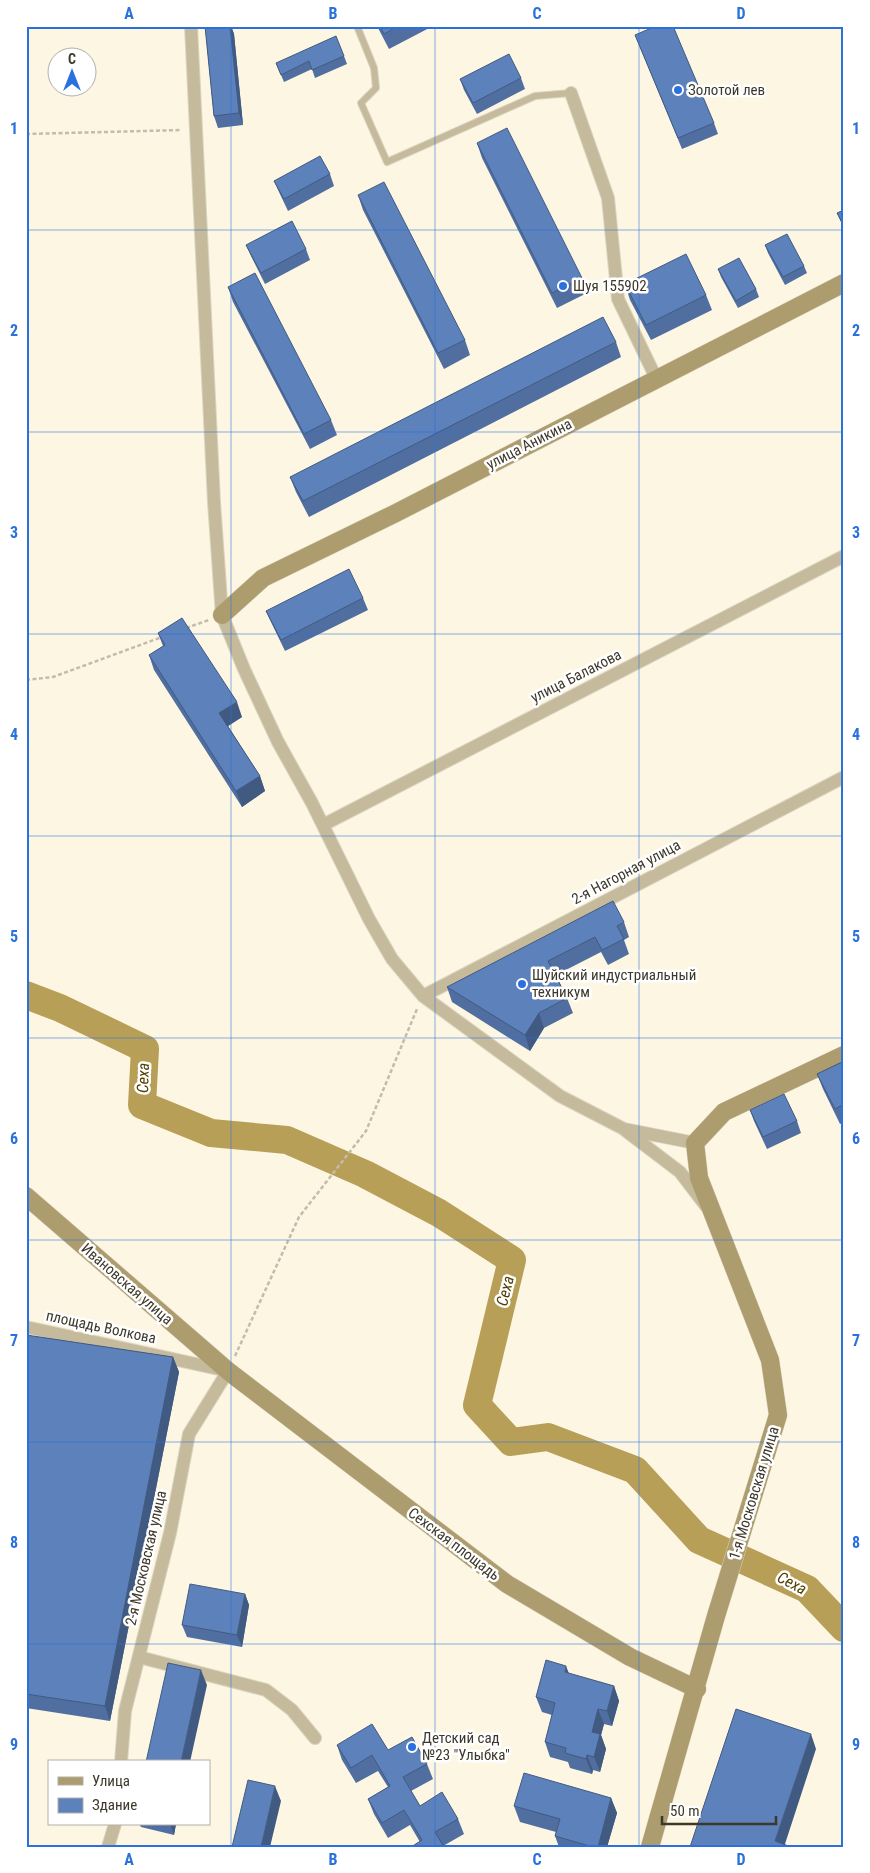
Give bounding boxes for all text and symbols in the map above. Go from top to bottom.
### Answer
text: A [124,4,134,23]
text: B [329,4,338,23]
text: C [532,4,542,23]
text: D [736,4,746,23]
north arrow [48,48,98,98]
text: С [68,51,76,67]
place label: Золотой лев [688,81,765,99]
marker: Золотой лев [672,84,684,96]
text: 1 [10,119,18,138]
text: 1 [852,119,860,138]
place label: Шуя 155902 [573,277,647,295]
marker: Шуя 155902 [557,280,569,292]
text: 2 [10,321,18,340]
text: 2 [852,321,860,340]
street label: улица Аникина [483,415,575,473]
text: 3 [10,523,18,542]
text: 3 [852,523,860,542]
street label: улица Балакова [528,645,624,707]
text: 4 [10,725,18,744]
text: 4 [852,725,860,744]
street label: 2-я Нагорная улица [569,836,683,908]
text: 5 [10,927,18,946]
text: 5 [852,927,860,946]
place label: Шуйский индустриальный техникум [532,966,696,1001]
marker: Шуйский индустриальный техникум [516,978,528,990]
water label: Сеха [133,1063,153,1093]
text: 6 [10,1129,18,1148]
text: 6 [852,1129,860,1148]
street label: Ивановская улица [78,1239,176,1329]
water label: Сеха [492,1274,518,1308]
street label: площадь Волкова [44,1307,158,1347]
text: 7 [10,1331,18,1350]
text: 7 [852,1331,860,1350]
street label: 1-я Московская улица [725,1424,783,1562]
street label: 2-я Московская улица [122,1489,170,1627]
street label: Сехская площадь [405,1504,503,1584]
text: 8 [10,1533,18,1552]
text: 8 [852,1533,860,1552]
water label: Сеха [774,1567,810,1599]
place label: Детский сад №23 "Улыбка" [422,1729,510,1764]
text: 9 [10,1735,18,1754]
text: 9 [852,1735,860,1754]
marker: Детский сад №23 "Улыбка" [406,1741,418,1753]
legend [48,1760,210,1826]
text: Улица [92,1772,130,1790]
scale bar [662,1793,776,1825]
text: Здание [92,1796,137,1814]
text: 50 m [670,1802,700,1820]
text: A [124,1850,134,1869]
text: B [329,1850,338,1869]
text: C [532,1850,542,1869]
text: D [736,1850,746,1869]

